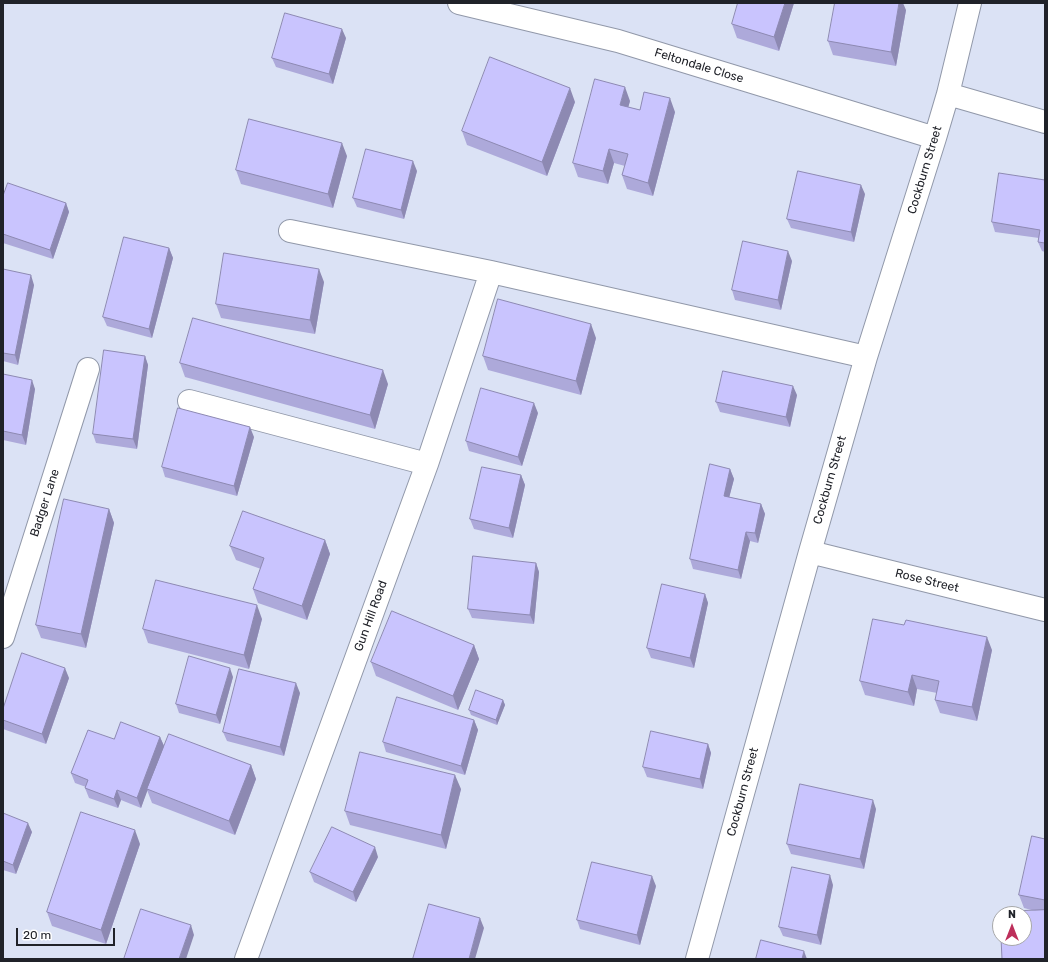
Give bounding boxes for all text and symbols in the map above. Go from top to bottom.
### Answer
street label: Feltondale Close [653,46,745,86]
street label: Cockburn Street [905,124,945,216]
street label: Cockburn Street [810,434,850,526]
street label: Badger Lane [27,467,63,539]
street label: Rose Street [894,566,960,596]
street label: Gun Hill Road [352,579,390,653]
street label: Cockburn Street [724,746,762,838]
north arrow [992,906,1032,946]
text: N [1008,908,1016,921]
scale bar [18,920,117,946]
text: 20 m [23,928,51,942]

